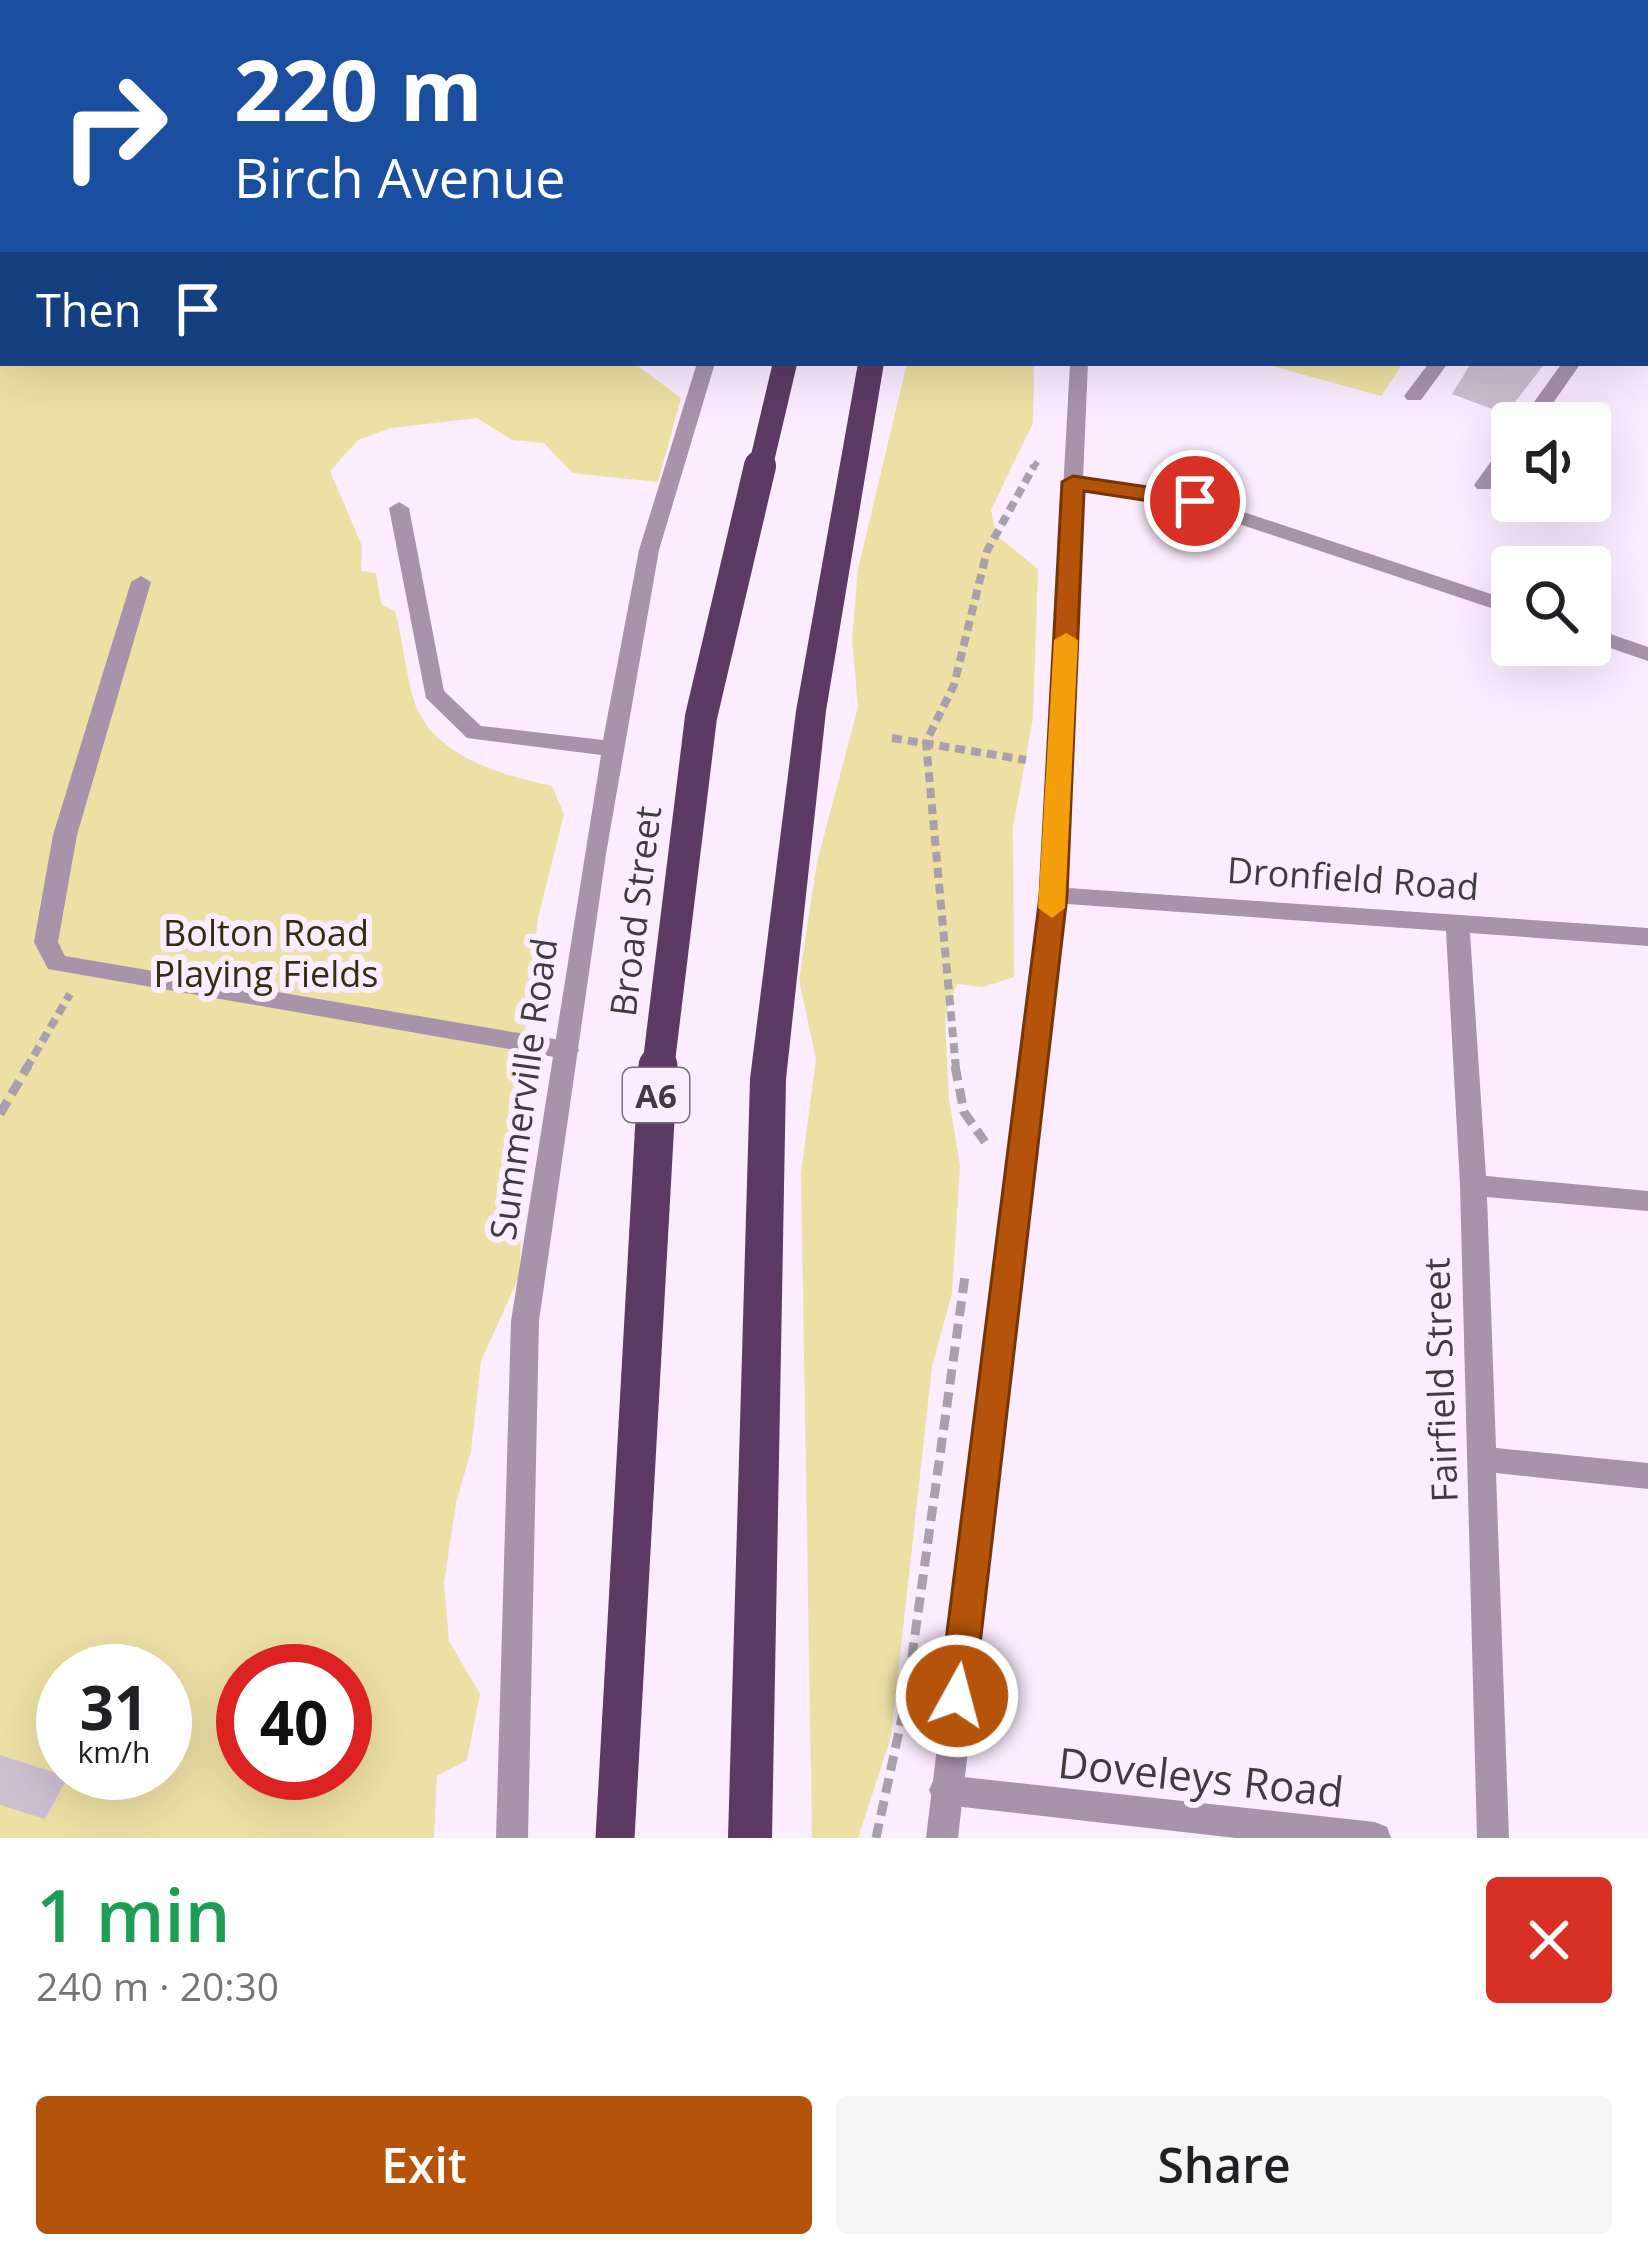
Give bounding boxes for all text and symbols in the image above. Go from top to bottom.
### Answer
text: 220 m [234,31,482,146]
icon: right [36,48,192,204]
text: Birch Avenue [234,140,566,214]
icon: arrive [165,276,231,342]
text: Then [36,279,141,340]
map controls [1491,402,1611,666]
button: sound [1491,402,1611,522]
pin [1144,450,1246,552]
icon: arrive [1162,468,1228,534]
button: search [1491,546,1611,666]
street label: Broad Street [598,803,672,1019]
street label: Dronfield Road [1225,845,1481,911]
park label: Bolton Road Playing Fields [154,908,379,998]
street label: Summerville Road [478,935,568,1243]
road number: A6 [623,1068,689,1122]
street label: Fairfield Street [1411,1257,1469,1503]
position arrow [894,1633,1020,1759]
speed limit sign: 40 [216,1644,372,1800]
text: 31 [80,1666,148,1748]
text: km/h [78,1731,150,1772]
street label: Doveleys Road [1055,1733,1347,1819]
text: 1 min [36,1865,230,1963]
button: close [1486,1877,1612,2003]
text: 240 m · 20:30 [36,1959,279,2012]
button: Exit [36,2096,812,2234]
button: Share [836,2096,1612,2234]

